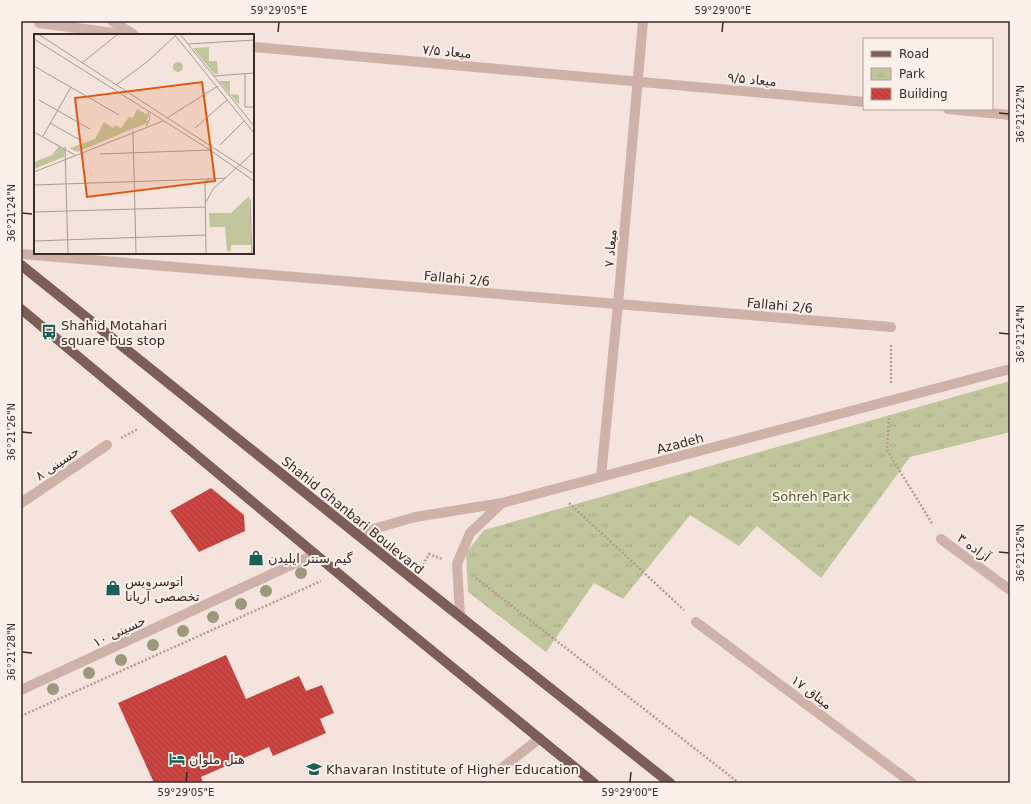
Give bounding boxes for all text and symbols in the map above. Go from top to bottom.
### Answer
text: 59°29'05"E [251,5,307,16]
text: 59°29'00"E [695,5,751,16]
inset map [34,34,254,254]
legend [863,38,993,110]
street label: میعاد ۷/۵ [422,42,472,61]
text: Road [899,47,929,61]
text: Park [899,67,925,81]
street label: میعاد ۹/۵ [727,70,777,89]
text: 36°21'22"N [1015,85,1026,143]
text: Building [899,87,948,101]
text: 36°21'24"N [6,184,17,242]
street label: میعاد ۷ [601,228,620,268]
street label: Fallahi 2/6 [423,268,491,289]
street label: Fallahi 2/6 [746,295,814,316]
text: 36°21'24"N [1015,305,1026,363]
place label: Shahid Motahari square bus stop [61,318,167,348]
bus stop icon: Shahid Motahari square bus stop [40,323,58,341]
text: 36°21'26"N [6,403,17,461]
street label: Azadeh [655,430,705,457]
street label: حسینی ۸ [33,443,82,483]
street label: Shahid Ghanbari Boulevard [279,453,427,577]
park label: Sohreh Park [772,489,850,504]
text: 36°21'26"N [1015,524,1026,582]
street label: آزاده ۳ [954,529,995,566]
shop icon: گیم سنتر ایلیدن [247,549,265,567]
place label: گیم سنتر ایلیدن [268,551,354,567]
place label: اتوسرویس تخصصی آریانا [125,574,200,605]
shop icon: اتوسرویس تخصصی آریانا [104,579,122,597]
street label: حسینی ۱۰ [90,613,148,650]
text: 36°21'28"N [6,623,17,681]
street label: میثاق ۱۷ [788,672,835,713]
hotel icon: هتل ملوان [168,750,186,768]
place label: هتل ملوان [189,752,245,768]
school or university icon: Khavaran Institute of Higher Education [305,760,323,778]
place label: Khavaran Institute of Higher Education [326,762,579,777]
text: 59°29'05"E [158,787,214,798]
text: 59°29'00"E [602,787,658,798]

